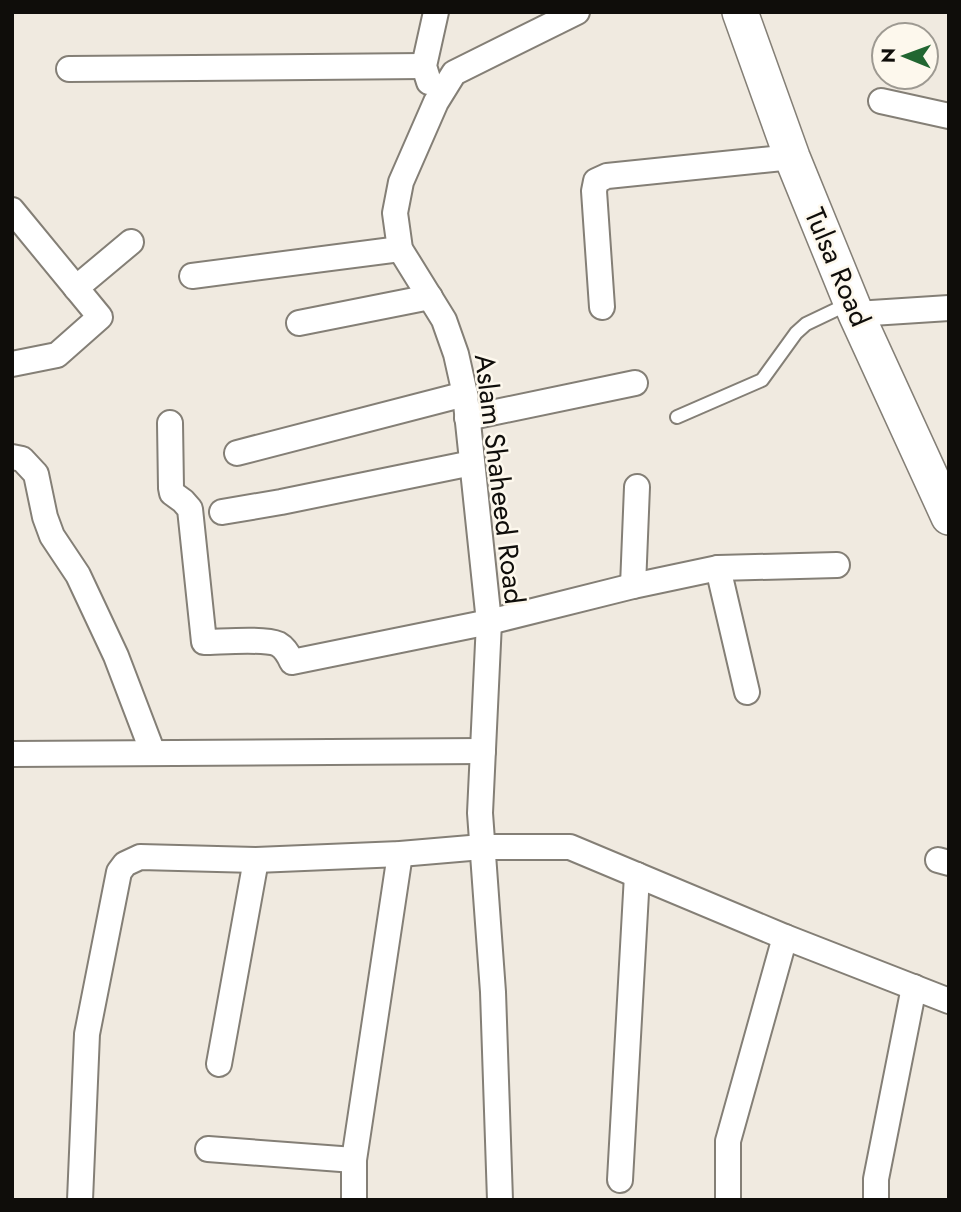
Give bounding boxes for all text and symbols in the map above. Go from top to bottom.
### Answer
north arrow [870,21,940,91]
text: N [875,48,902,63]
street label: Tulsa Road [794,201,881,333]
street label: Aslam Shaheed Road [464,352,535,606]

